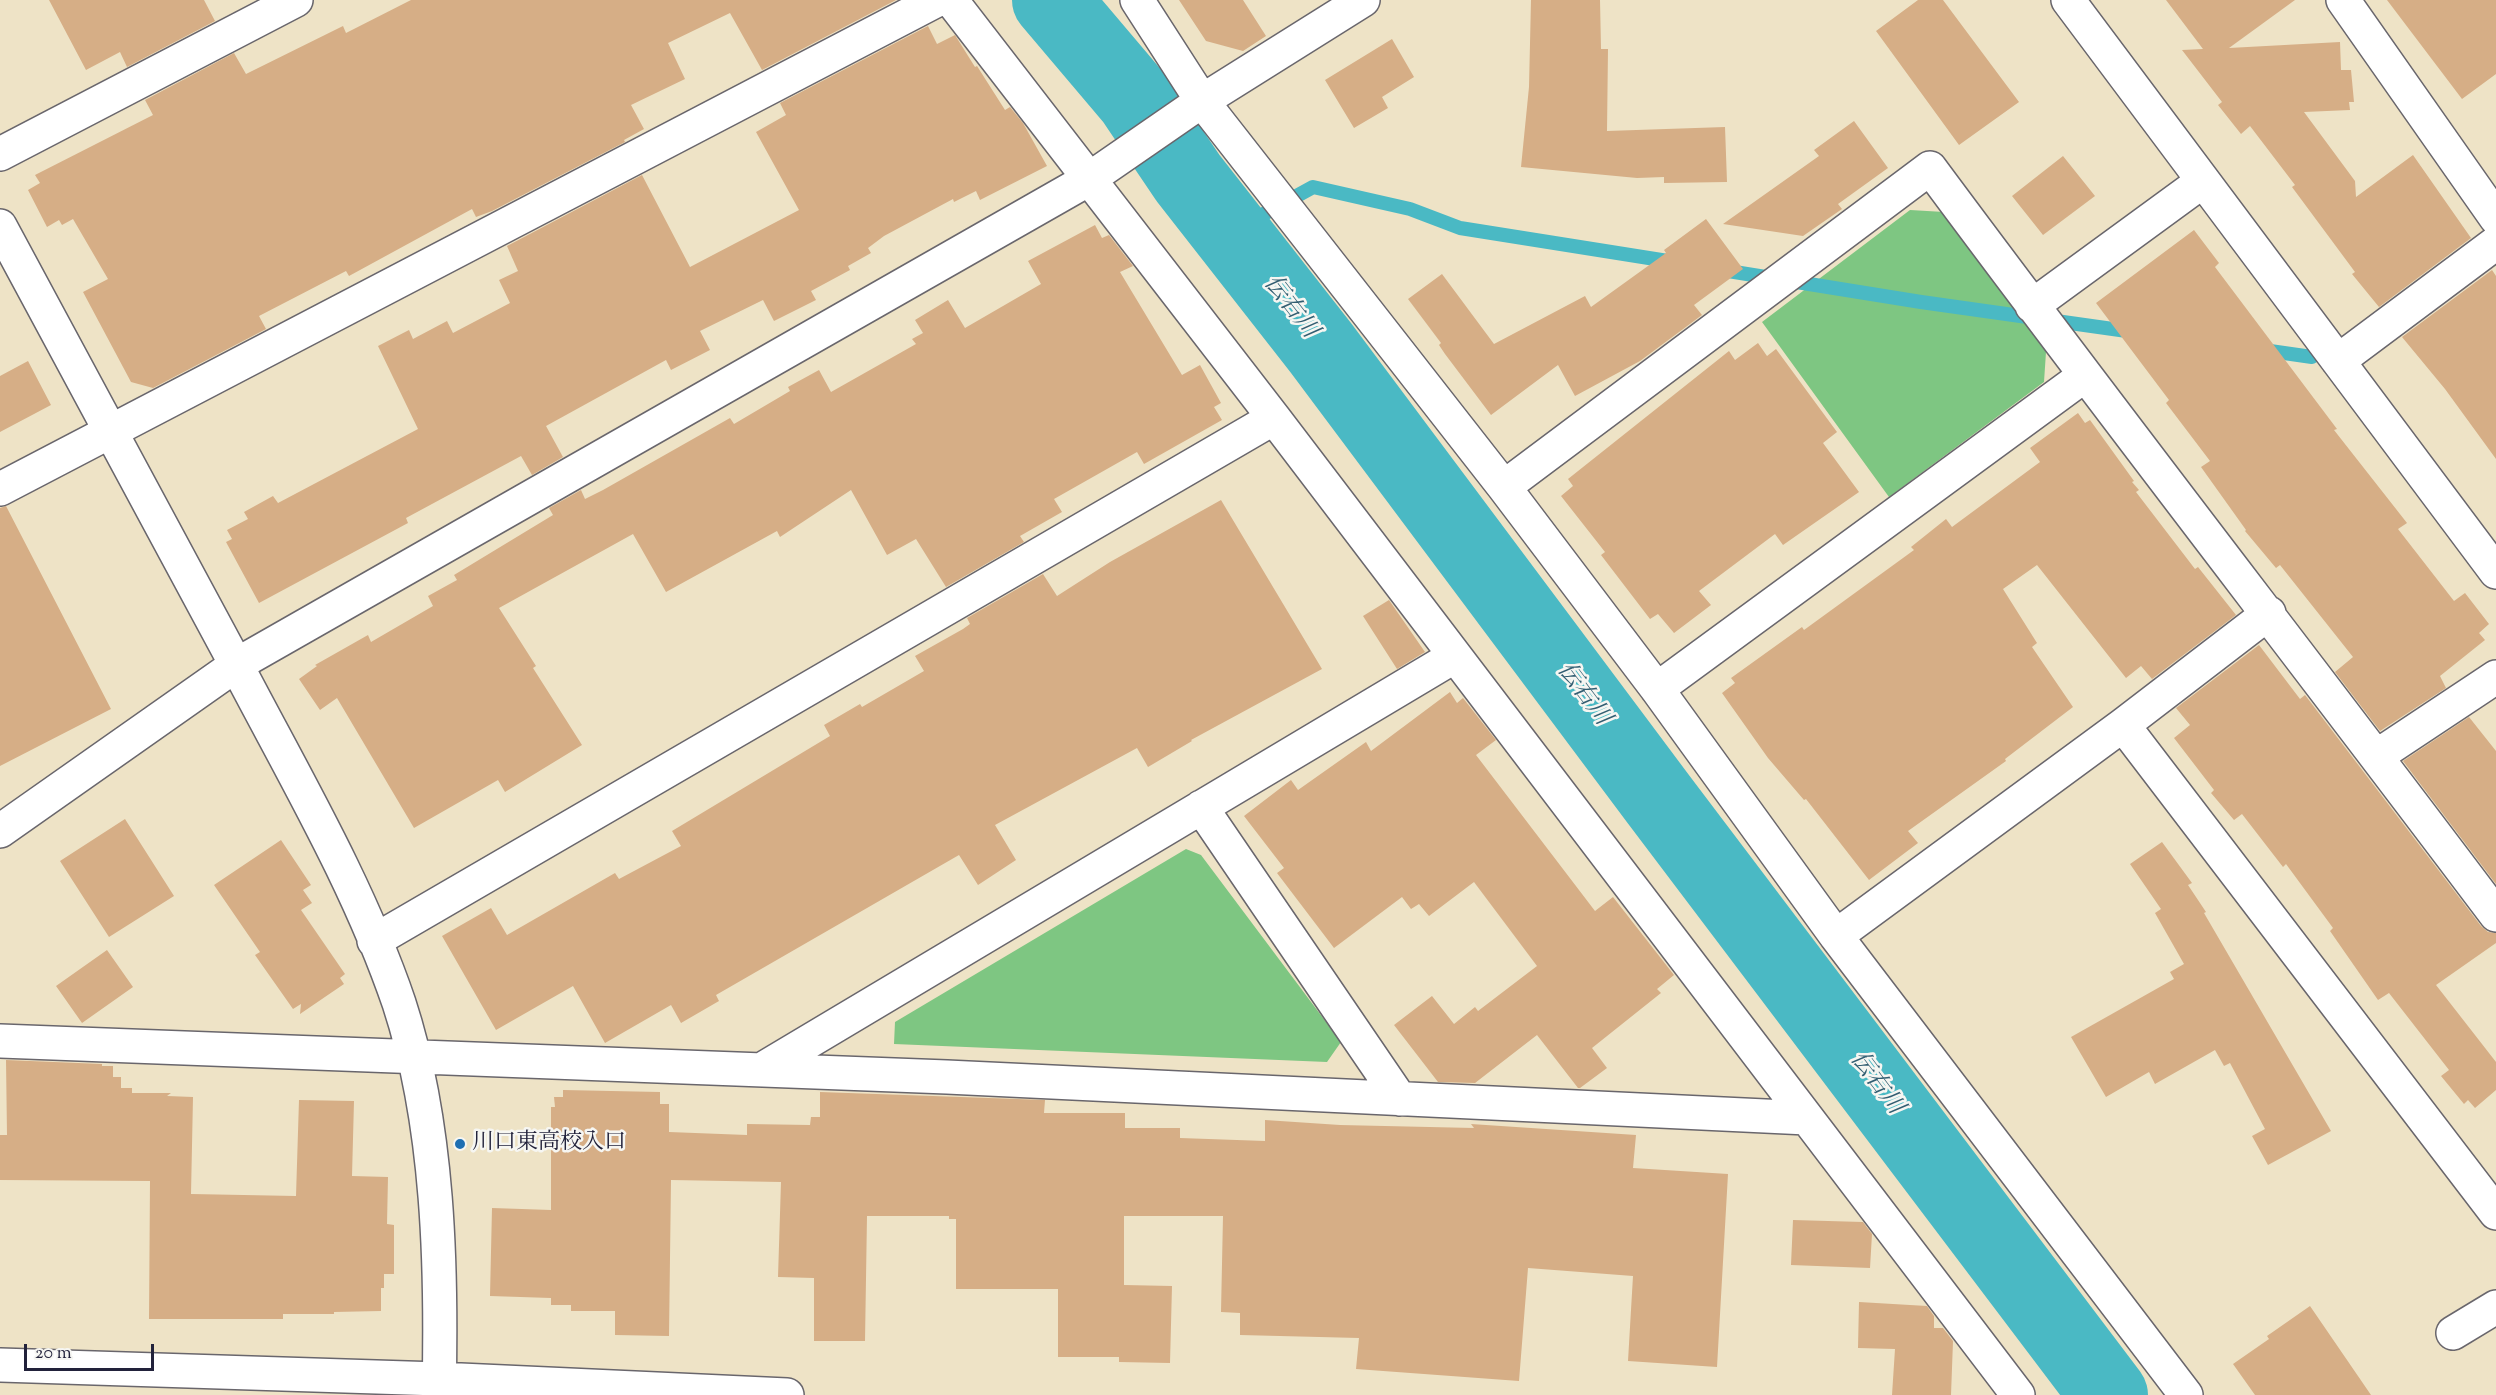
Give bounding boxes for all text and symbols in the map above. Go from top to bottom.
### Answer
water label: 伝右川 [1255,271,1323,345]
water label: 伝右川 [1549,658,1615,732]
water label: 伝右川 [1842,1047,1908,1121]
place label: 川口東高校入口 [472,1131,626,1157]
marker: 川口東高校入口 [453,1137,467,1151]
scale bar [27,1332,158,1370]
text: 20 m [35,1341,72,1367]

